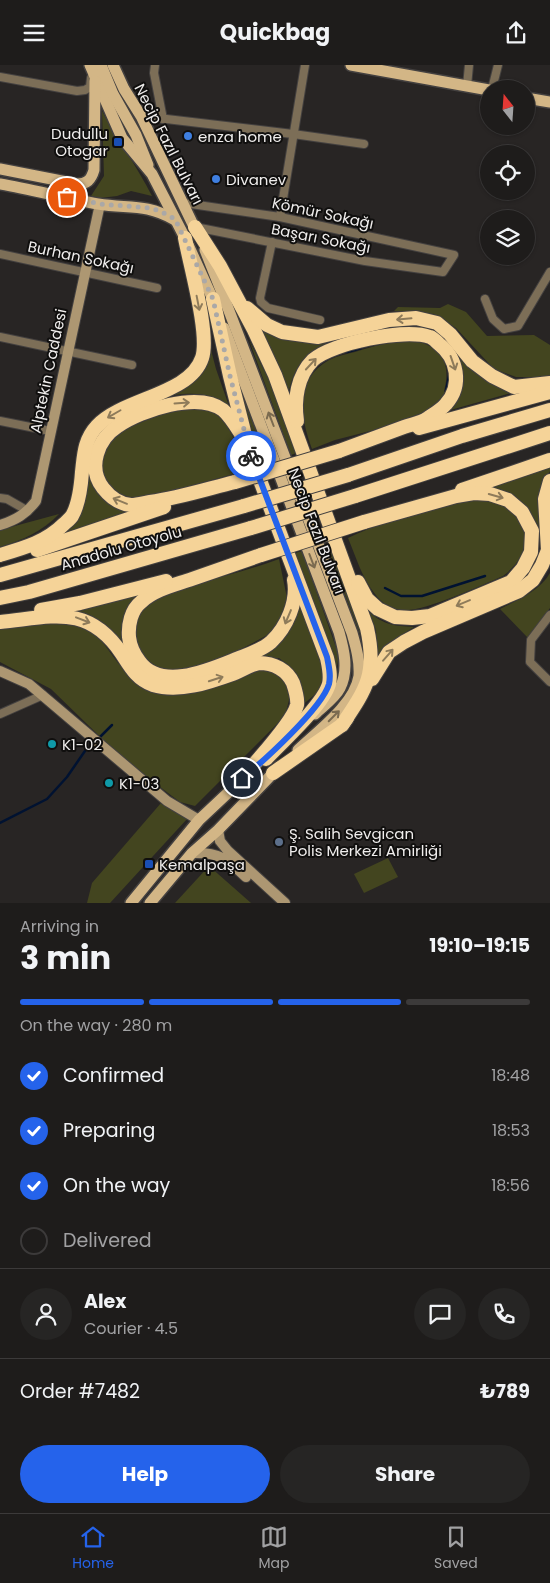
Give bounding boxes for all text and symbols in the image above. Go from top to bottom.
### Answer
text: Quickbag [220,17,330,48]
icon: menu [20,19,48,47]
icon: share [502,19,530,47]
street label: Necip Fazıl Bulvarı [129,80,209,208]
north arrow [480,80,535,135]
map controls [480,80,535,265]
place label: Dudullu Otogar [51,123,108,161]
place label: enza home [198,126,282,147]
marker: enza home [182,130,194,142]
marker: Dudullu Otogar [112,136,124,148]
button: locate [480,145,535,200]
place label: Divanev [226,169,287,190]
marker: Divanev [210,173,222,185]
pin [46,176,88,218]
icon: bag [53,183,81,211]
street label: Kömür Sokağı [270,192,376,234]
button: layers [480,210,535,265]
street label: Başarı Sokağı [270,218,372,258]
street label: Burhan Sokağı [26,236,136,278]
one-way arrow [194,295,203,311]
street label: Alptekin Caddesi [25,307,71,435]
one-way arrow [396,314,412,324]
one-way arrow [449,355,458,371]
one-way arrow [305,358,317,371]
one-way arrow [173,399,189,408]
one-way arrow [107,409,121,419]
one-way arrow [266,412,275,427]
courier [226,431,276,481]
icon: bike [237,442,265,470]
street label: Necip Fazıl Bulvarı [283,465,351,597]
one-way arrow [488,492,504,502]
one-way arrow [113,496,128,505]
street label: Anadolu Otoyolu [58,521,184,575]
one-way arrow [308,552,317,568]
one-way arrow [456,598,471,608]
one-way arrow [282,609,292,624]
one-way arrow [75,616,90,625]
one-way arrow [382,649,394,662]
one-way arrow [207,674,223,683]
one-way arrow [328,710,340,722]
place label: K1-02 [62,734,102,755]
marker: K1-02 [46,738,58,750]
pin [221,757,263,799]
icon: home [228,764,256,792]
place label: K1-03 [119,773,159,794]
marker: K1-03 [103,777,115,789]
place label: Ş. Salih Sevgican Polis Merkezi Amirliği [289,823,442,861]
marker: Ş. Salih Sevgican Polis Merkezi Amirliği [273,836,285,848]
place label: Kemalpaşa [159,854,245,875]
marker: Kemalpaşa [143,858,155,870]
text: Arriving in [20,915,99,938]
text: 19:10–19:15 [429,932,530,959]
text: 3 min [20,935,111,980]
text: On the way · 280 m [20,1014,172,1037]
icon: check [20,1062,48,1090]
text: Confirmed [63,1062,164,1089]
text: 18:48 [491,1064,530,1087]
icon: check [20,1117,48,1145]
text: Preparing [63,1117,155,1144]
text: 18:53 [492,1119,530,1142]
icon: check [20,1172,48,1200]
text: On the way [63,1172,170,1199]
text: 18:56 [491,1174,530,1197]
text: Delivered [63,1227,152,1254]
button: person [20,1288,72,1340]
text: Alex [84,1288,126,1315]
button: chat [414,1288,466,1340]
button: phone [478,1288,530,1340]
text: Courier · 4.5 [84,1317,178,1340]
text: Order #7482 [20,1378,140,1405]
text: ₺789 [480,1378,530,1405]
button: Help [20,1445,270,1503]
button: Share [280,1445,530,1503]
tab: Home [72,1523,114,1574]
tab: Map [259,1523,290,1574]
tab: Saved [434,1523,478,1574]

